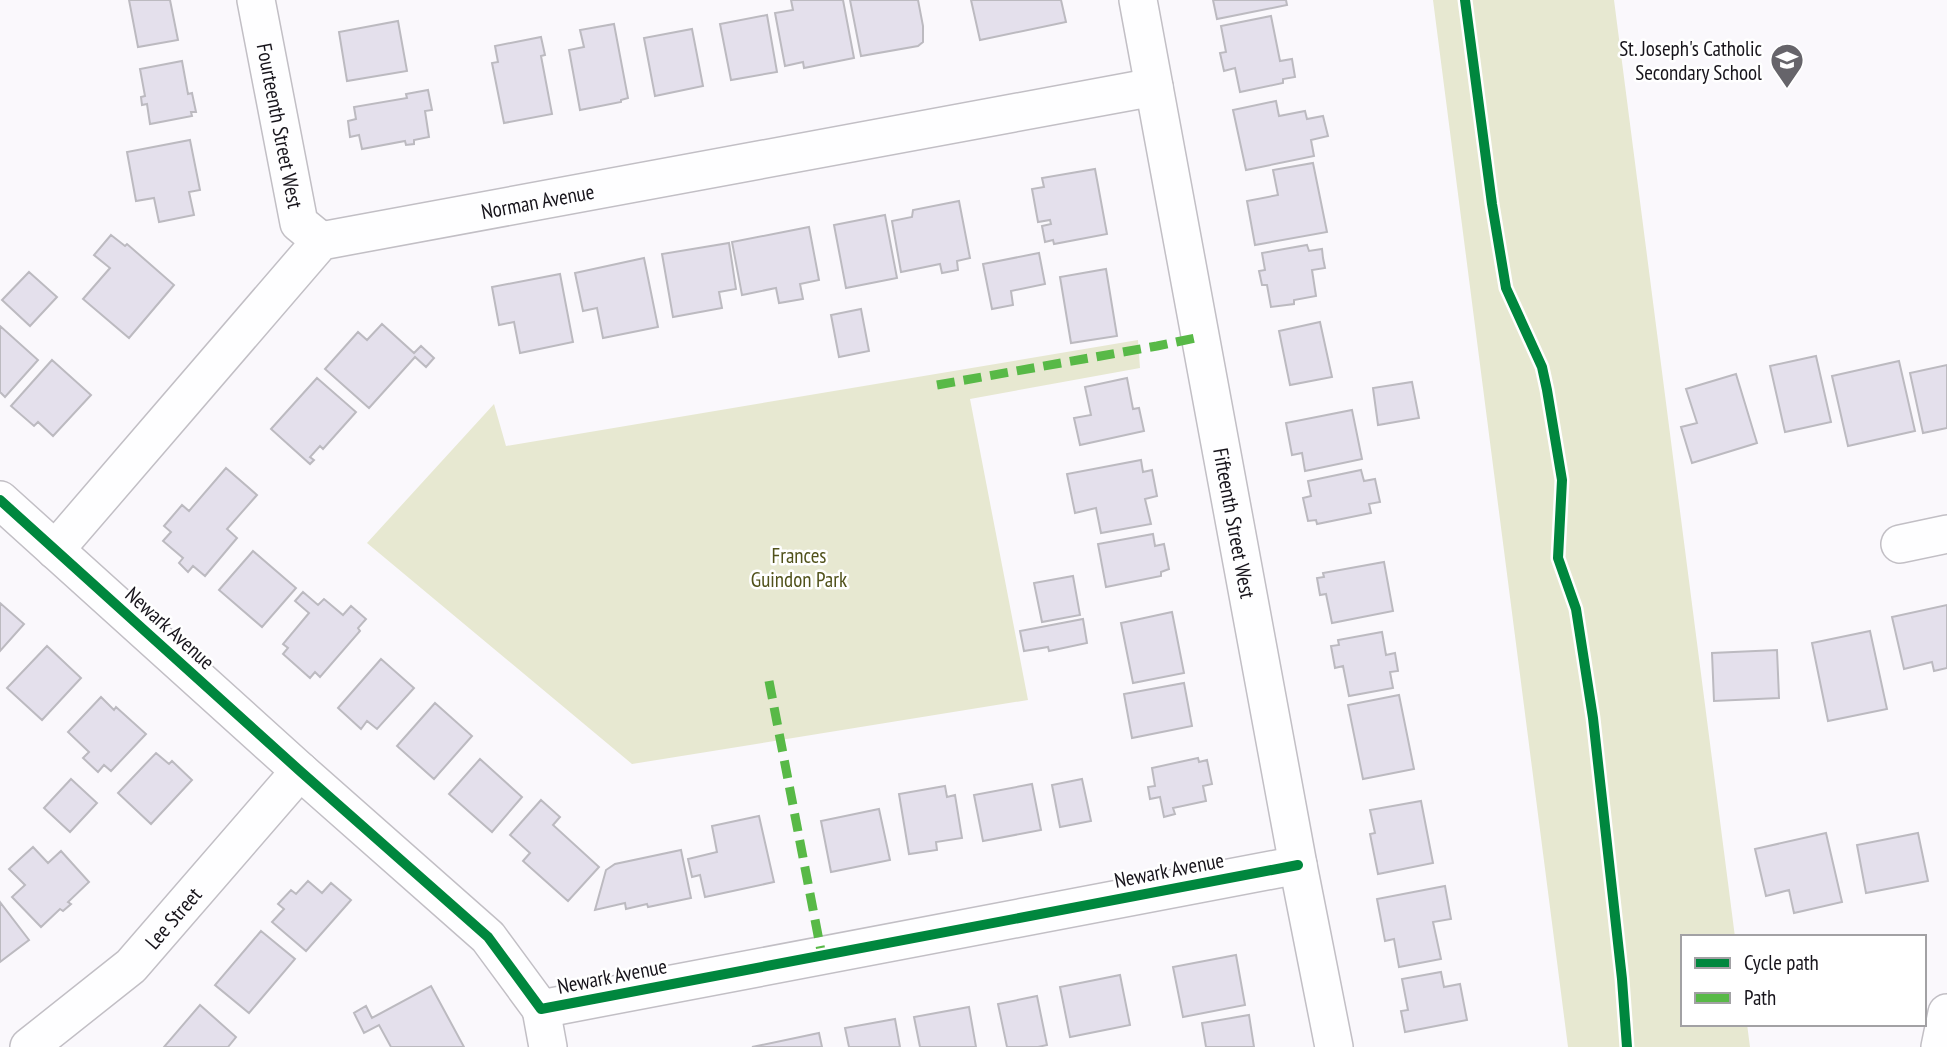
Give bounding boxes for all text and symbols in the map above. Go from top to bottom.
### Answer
place label: St. Joseph's Catholic Secondary School [1619,35,1763,86]
street label: Fourteenth Street West [251,41,309,211]
school or university icon: St. Joseph's Catholic Secondary School [1768,41,1806,90]
street label: Norman Avenue [479,177,596,225]
street label: Fifteenth Street West [1208,446,1262,601]
park label: Frances Guindon Park [751,542,847,593]
street label: Newark Avenue [120,581,220,675]
street label: Newark Avenue [1112,846,1226,894]
street label: Lee Street [139,881,207,954]
legend [1681,935,1926,1026]
text: Cycle path [1744,949,1819,976]
street label: Newark Avenue [555,952,669,1000]
text: Path [1744,984,1776,1011]

